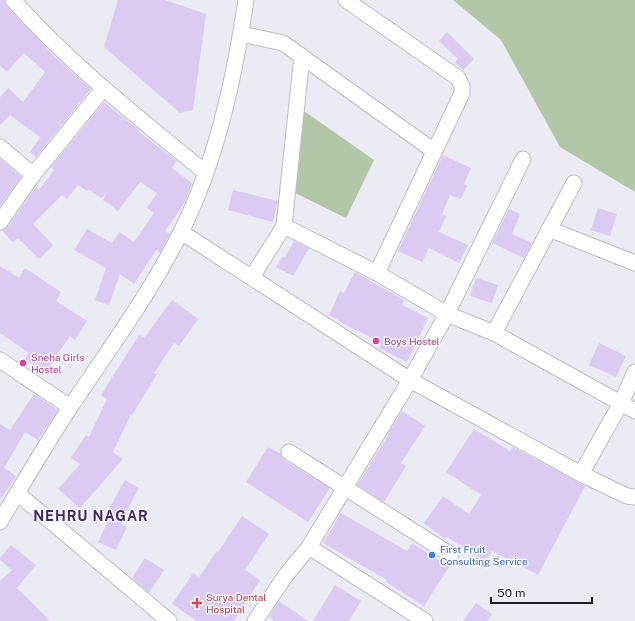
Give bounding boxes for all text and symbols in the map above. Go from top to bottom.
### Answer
place label: Boys Hostel [384,335,440,347]
marker: Boys Hostel [371,336,381,346]
place label: Sneha Girls Hostel [31,351,85,375]
marker: Sneha Girls Hostel [18,358,28,368]
district label: NEHRU NAGAR [33,508,149,524]
place label: First Fruit Consulting Service [440,543,528,567]
marker: First Fruit Consulting Service [427,550,437,560]
scale bar [491,579,592,605]
text: 50 m [497,586,525,600]
place label: Surya Dental Hospital [206,591,266,615]
marker: Surya Dental Hospital [191,597,203,609]

